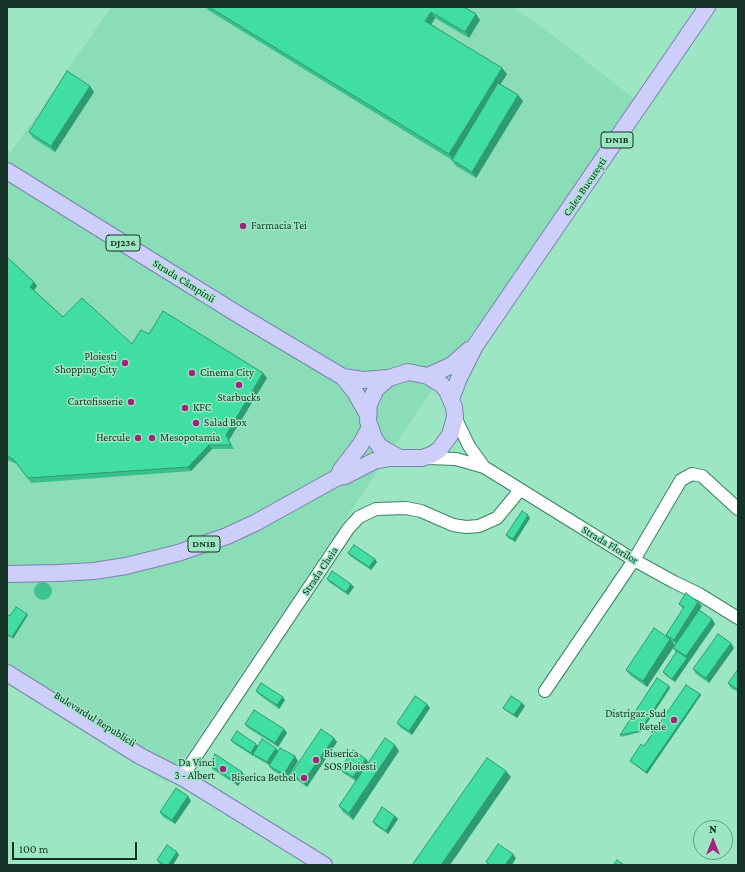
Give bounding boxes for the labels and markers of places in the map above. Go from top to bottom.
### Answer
place label: Farmacia Tei [251,219,307,233]
marker: Farmacia Tei [238,221,248,231]
place label: Ploiești Shopping City [55,350,117,376]
marker: Ploiești Shopping City [120,358,130,368]
place label: Cinema City [200,366,254,380]
marker: Cinema City [187,368,197,378]
marker: Starbucks [234,380,244,390]
place label: Starbucks [217,391,261,405]
place label: Cartofisserie [68,395,123,409]
marker: Cartofisserie [126,397,136,407]
place label: KFC [193,401,211,415]
marker: KFC [180,403,190,413]
place label: Salad Box [204,416,247,430]
marker: Salad Box [191,418,201,428]
place label: Hercule [96,431,130,445]
place label: Mesopotamia [160,431,220,445]
marker: Hercule [133,433,143,443]
marker: Mesopotamia [147,433,157,443]
place label: Distrigaz-Sud Rețele [605,707,666,733]
marker: Distrigaz-Sud Rețele [669,715,679,725]
place label: Biserica SOS Ploiesti [324,747,376,773]
marker: Biserica SOS Ploiesti [311,755,321,765]
place label: Da Vinci 3 - Albert [174,756,215,782]
marker: Da Vinci 3 - Albert [218,764,228,774]
place label: Biserica Bethel [231,771,296,785]
marker: Biserica Bethel [299,773,309,783]

